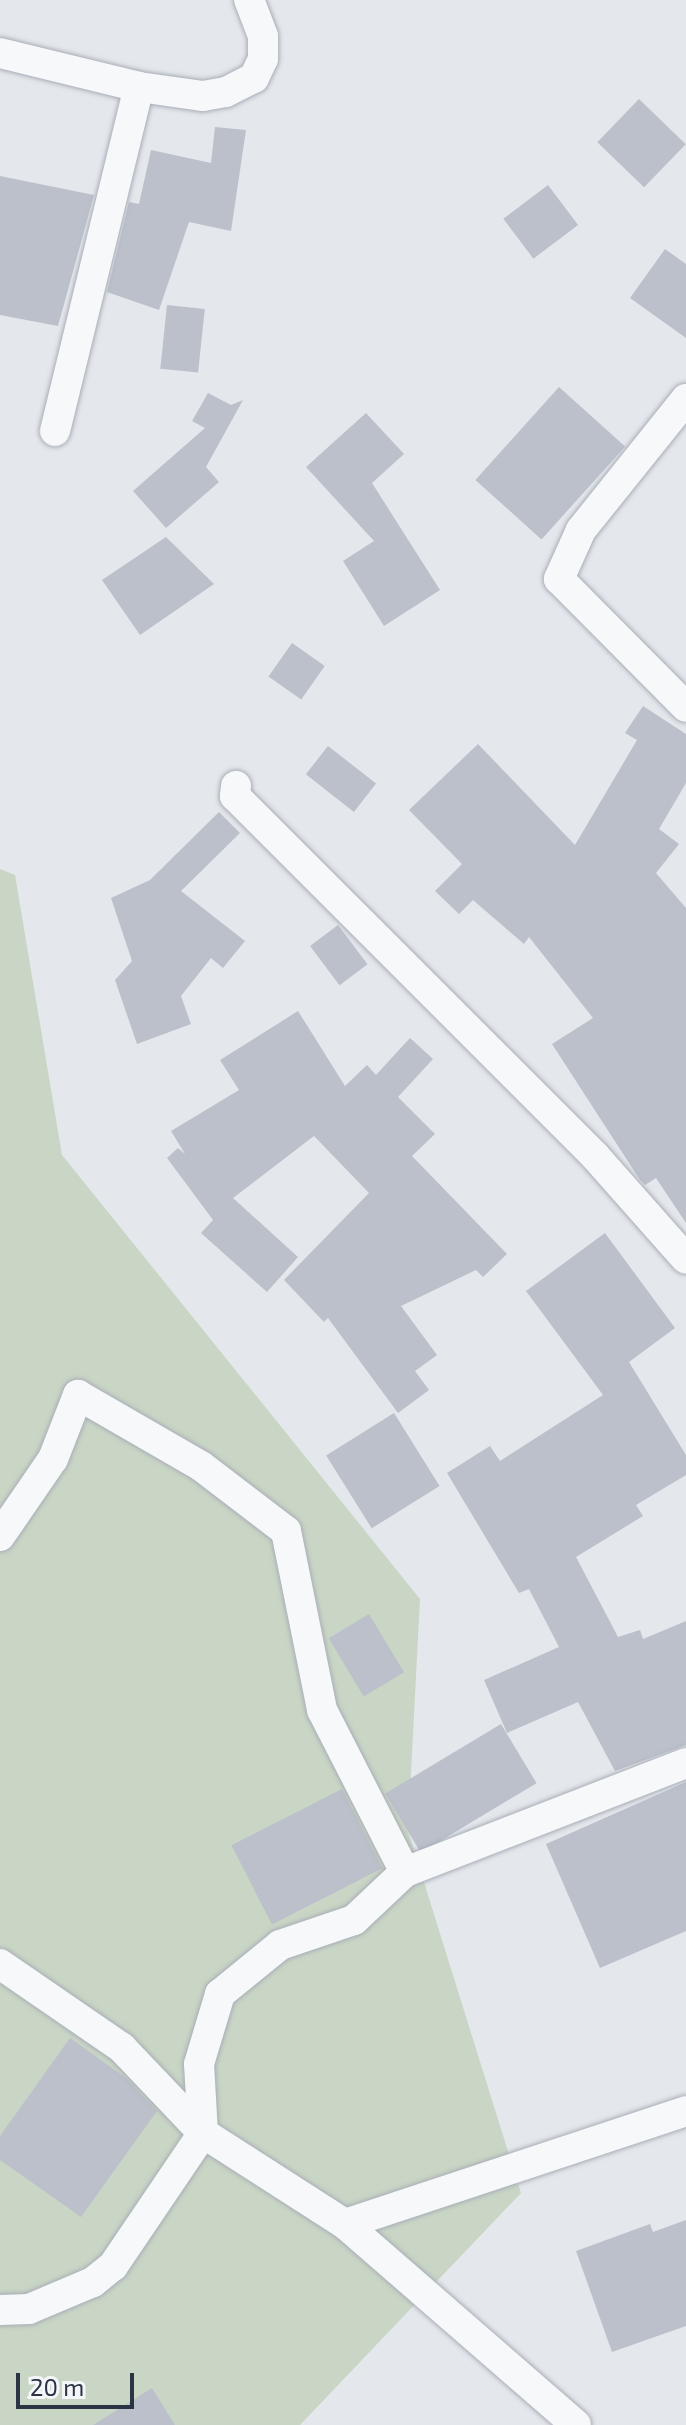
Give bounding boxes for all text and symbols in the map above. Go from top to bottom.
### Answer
scale bar [20,2357,138,2407]
text: 20 m [30,2372,84,2401]

